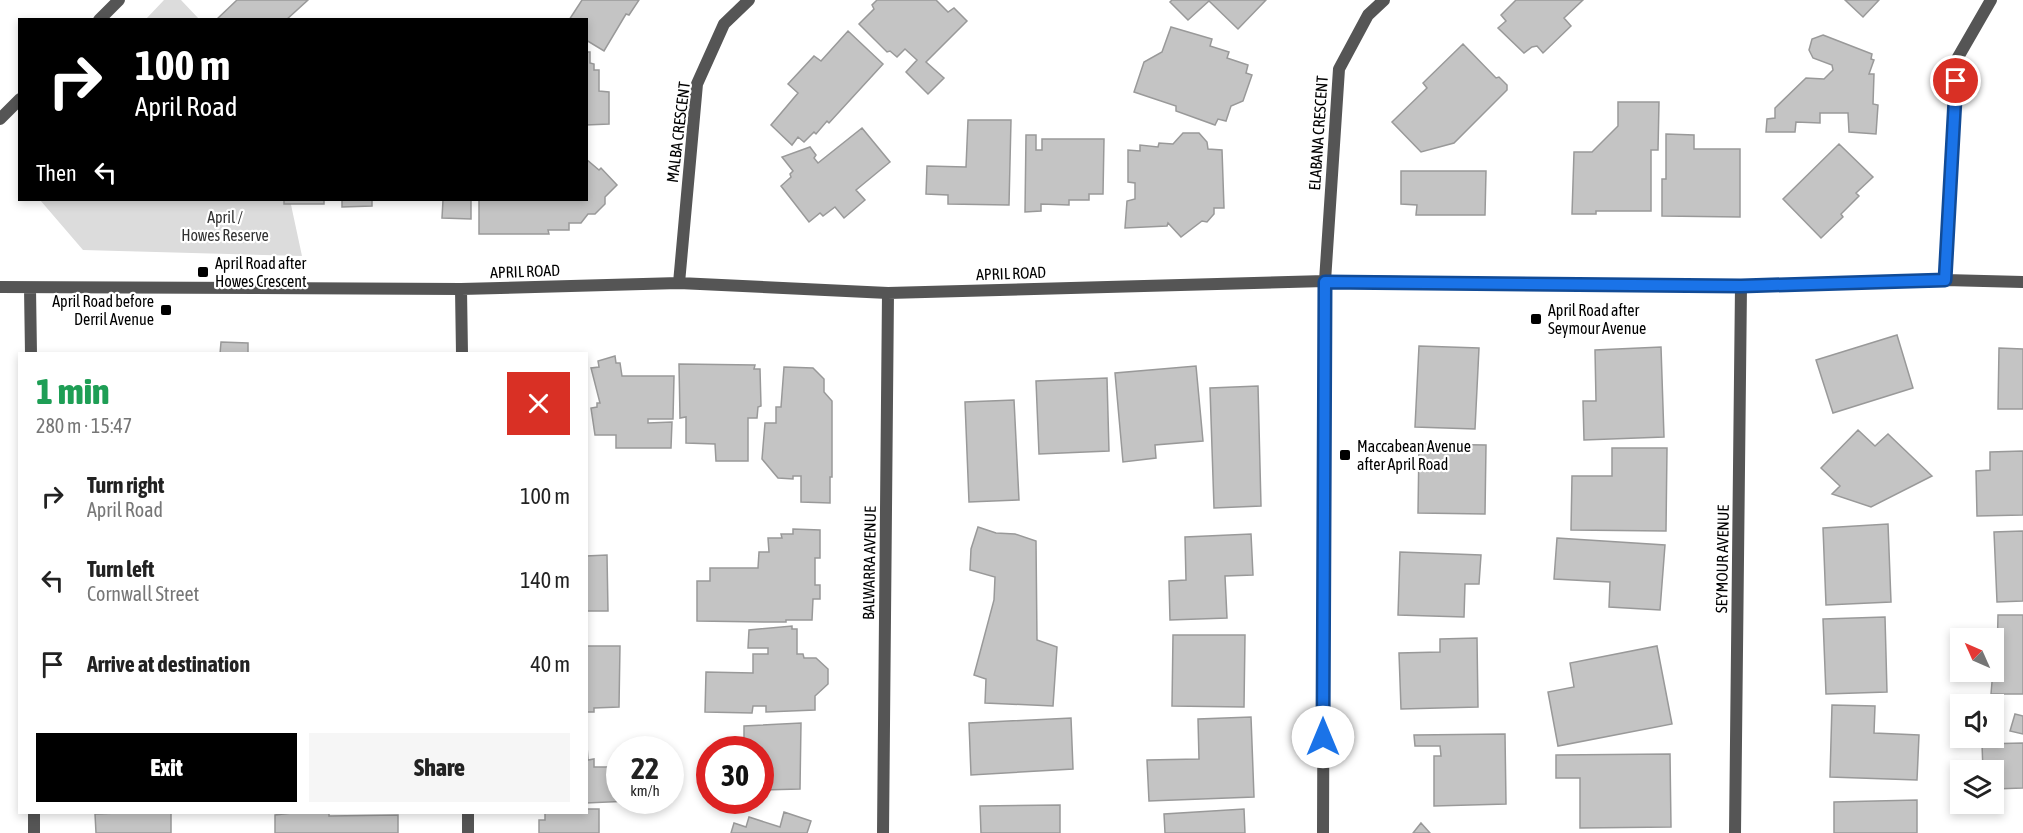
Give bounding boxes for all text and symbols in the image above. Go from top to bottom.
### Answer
text: 100 m [135,41,230,89]
icon: right [36,42,114,120]
pin [1930,55,1981,106]
icon: arrive [1939,64,1972,97]
street label: ELABANA CRESCENT [1305,75,1331,191]
street label: MALBA CRESCENT [663,80,693,184]
text: April Road [135,91,238,122]
icon: left [89,156,122,189]
text: Then [36,160,77,186]
park label: April / Howes Reserve [181,208,269,244]
place label: April Road after Howes Crescent [215,254,307,290]
street label: APRIL ROAD [490,261,560,281]
street label: APRIL ROAD [976,263,1046,283]
marker: April Road after Howes Crescent [196,265,210,279]
place label: April Road before Derril Avenue [52,292,154,328]
place label: April Road after Seymour Avenue [1548,301,1646,338]
marker: April Road before Derril Avenue [159,303,173,317]
marker: April Road after Seymour Avenue [1529,312,1543,326]
text: 1 min [36,370,110,412]
button: close [507,372,570,435]
text: 280 m · 15:47 [36,414,132,437]
place label: Maccabean Avenue after April Road [1357,437,1471,474]
marker: Maccabean Avenue after April Road [1338,448,1352,462]
text: Turn right [87,472,164,498]
icon: right [36,480,69,513]
text: 100 m [520,483,570,509]
text: April Road [87,498,163,521]
street label: SEYMOUR AVENUE [1712,505,1732,613]
street label: BALWARRA AVENUE [859,506,879,620]
text: Turn left [87,556,154,582]
icon: left [36,564,69,597]
text: 140 m [520,567,570,593]
text: Cornwall Street [87,582,199,605]
north arrow [1950,628,2004,682]
map controls [1950,628,2004,814]
icon: arrive [36,648,69,681]
text: Arrive at destination [87,651,250,677]
text: 40 m [530,651,570,677]
button: sound [1950,694,2004,748]
position arrow [1291,705,1355,769]
button: Exit [36,733,297,802]
button: Share [309,733,570,802]
speed limit sign: 30 [696,736,774,814]
text: 22 [631,751,659,785]
button: layers [1950,760,2004,814]
text: km/h [630,782,660,799]

